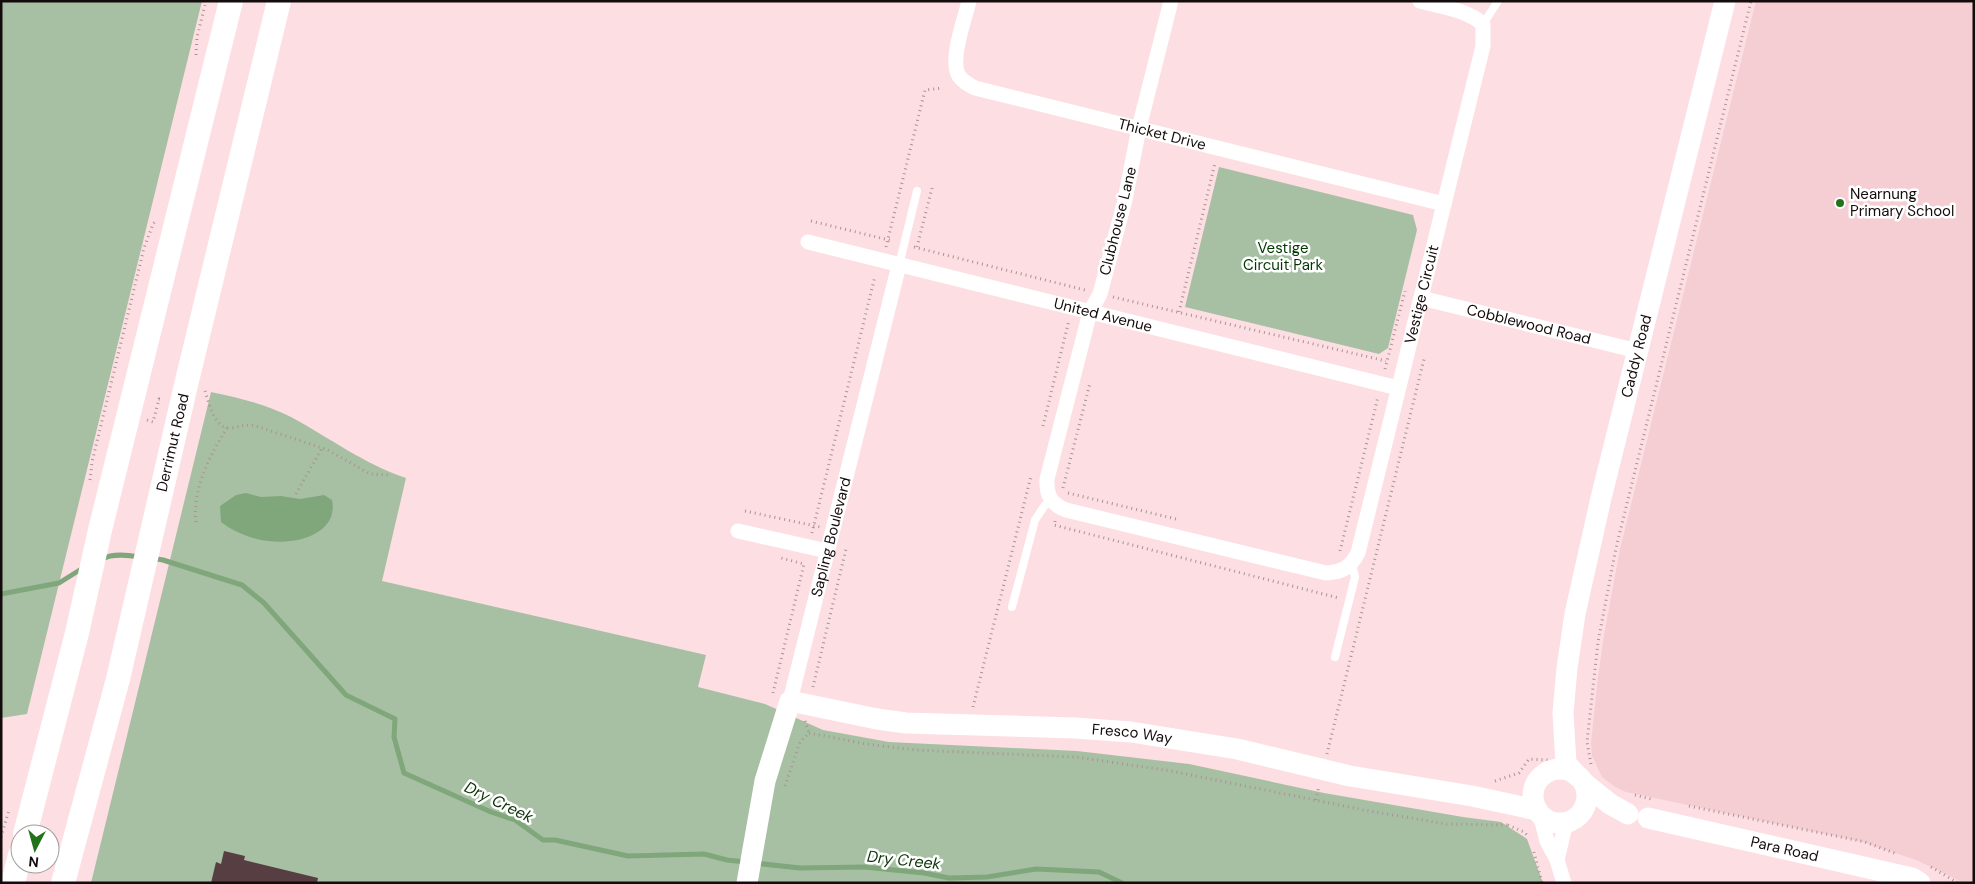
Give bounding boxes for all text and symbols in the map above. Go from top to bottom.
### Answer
street label: Thicket Drive [1116,114,1208,155]
street label: Clubhouse Lane [1095,165,1141,277]
place label: Nearnung Primary School [1850,184,1954,221]
marker: Nearnung Primary School [1834,197,1846,209]
park label: Vestige Circuit Park [1243,238,1323,275]
street label: Vestige Circuit [1400,243,1444,346]
street label: United Avenue [1052,293,1154,337]
street label: Cobblewood Road [1465,300,1593,349]
street label: Caddy Road [1616,312,1656,400]
street label: Derrimut Road [152,391,194,494]
street label: Sapling Boulevard [806,475,856,599]
street label: Fresco Way [1091,719,1174,749]
water label: Dry Creek [461,776,538,828]
north arrow [10,824,60,874]
street label: Para Road [1749,832,1820,866]
water label: Dry Creek [866,846,943,874]
text: N [28,852,40,871]

